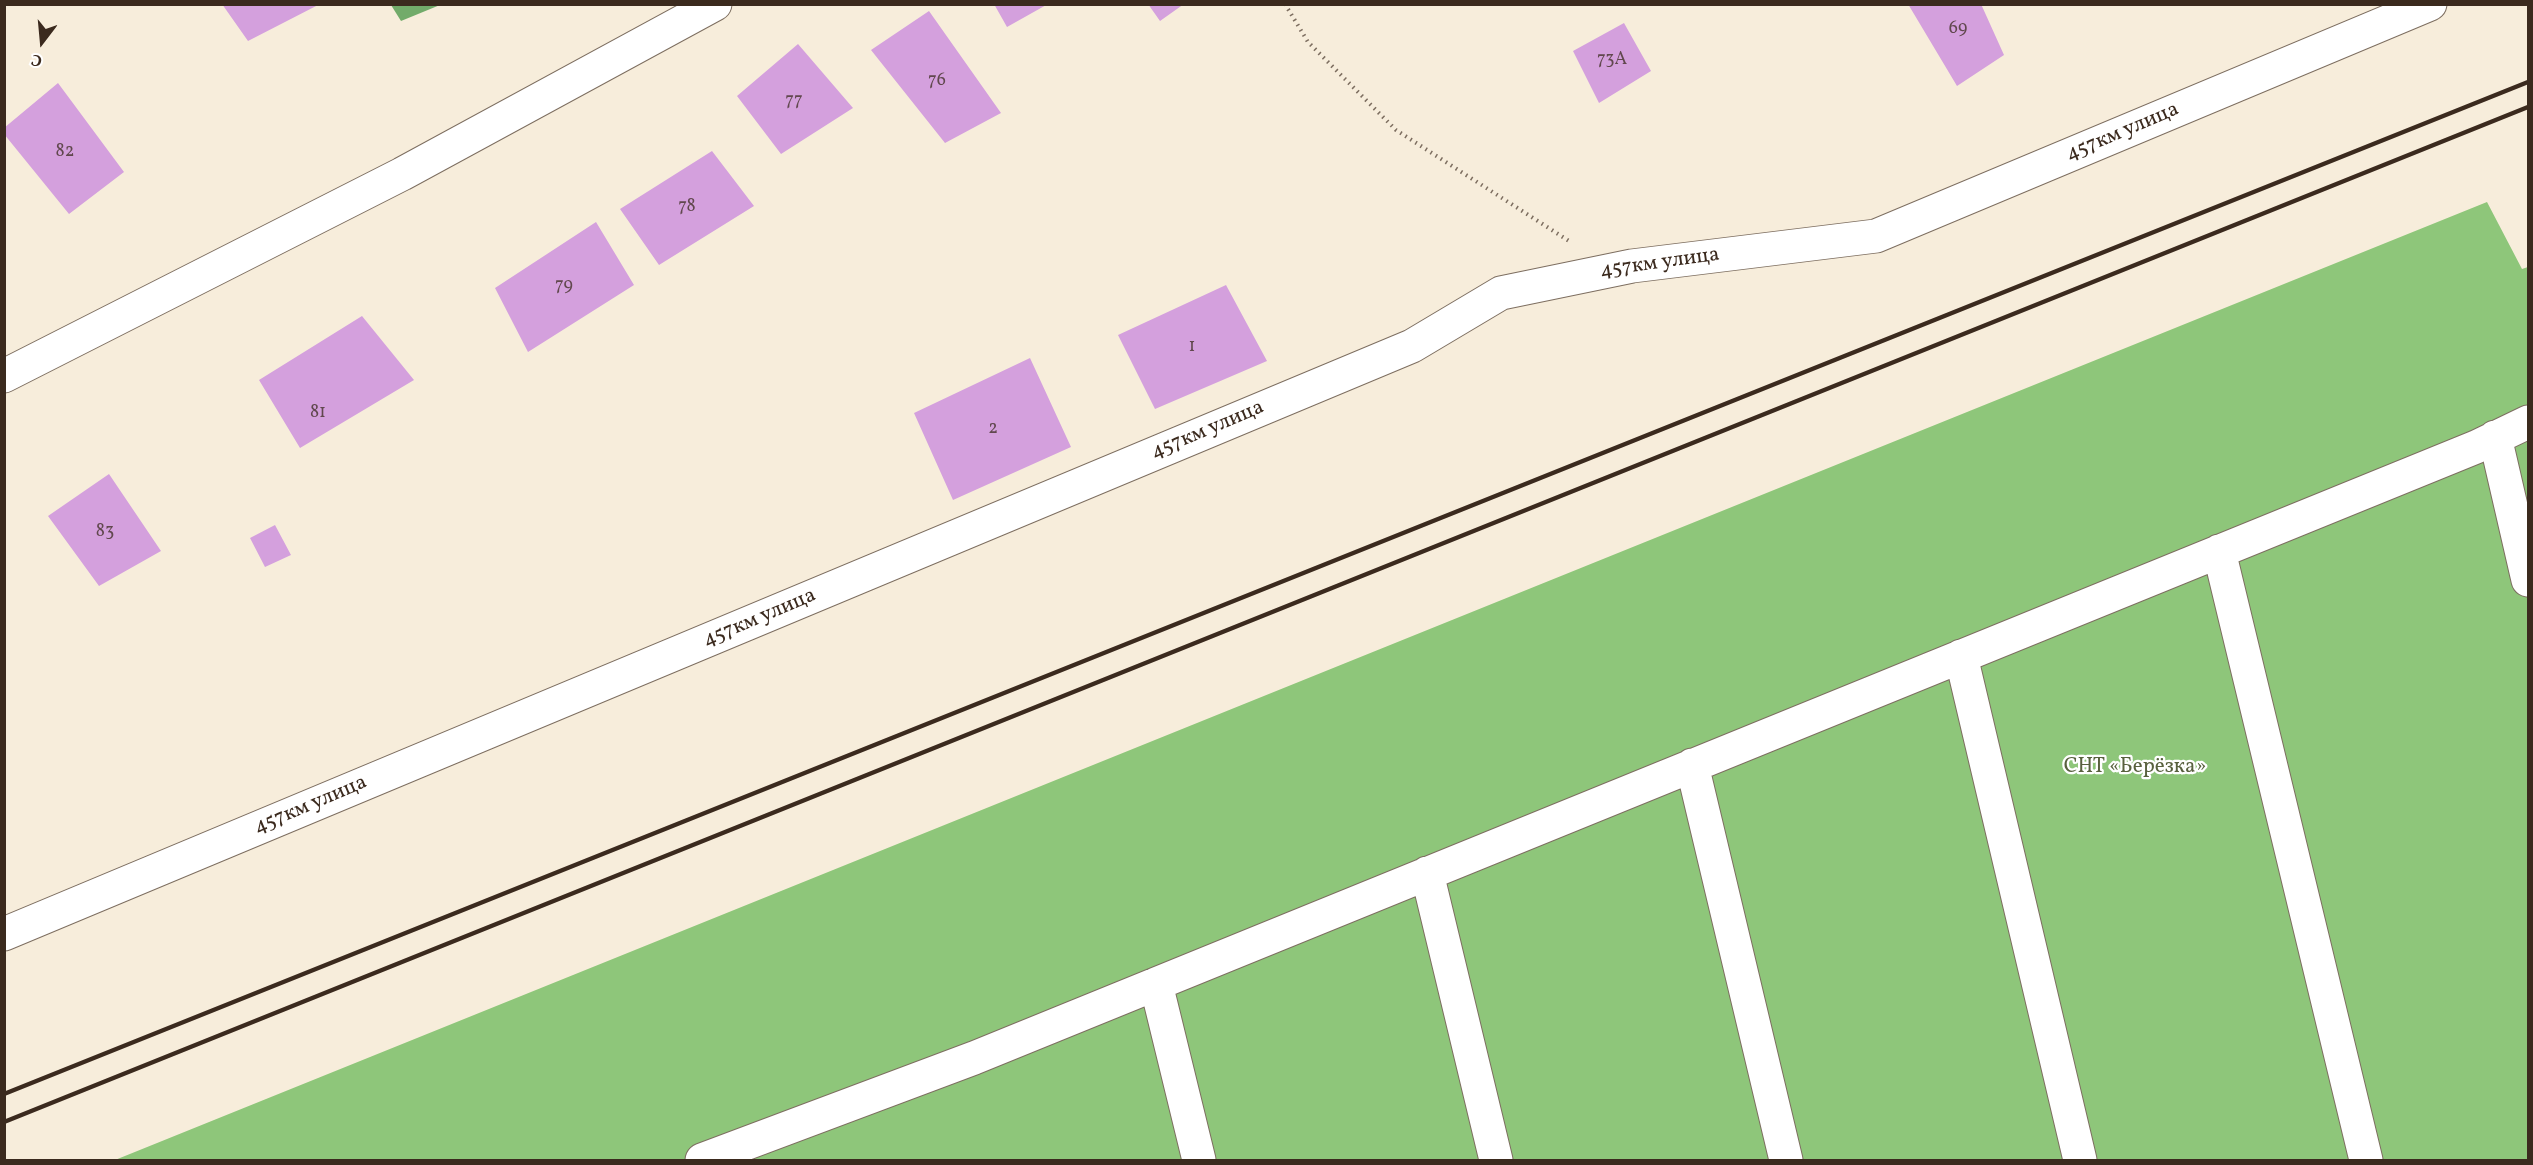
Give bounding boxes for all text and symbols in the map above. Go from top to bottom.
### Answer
north arrow [12,12,72,72]
house number: 69 [1949,19,1967,41]
text: С [29,47,45,71]
house number: 73А [1597,50,1627,72]
house number: 76 [928,71,946,93]
house number: 77 [785,91,803,113]
street label: 457км улица [2063,98,2183,168]
house number: 82 [56,142,74,164]
house number: 78 [678,197,696,219]
street label: 457км улица [1599,243,1721,285]
house number: 79 [555,276,573,298]
house number: 1 [1189,337,1195,359]
street label: 457км улица [1148,396,1268,466]
house number: 81 [310,403,326,425]
house number: 2 [988,419,998,441]
house number: 83 [96,522,114,544]
street label: 457км улица [700,584,820,654]
park label: СНТ «Берёзка» [2064,755,2206,781]
street label: 457км улица [251,771,371,841]

